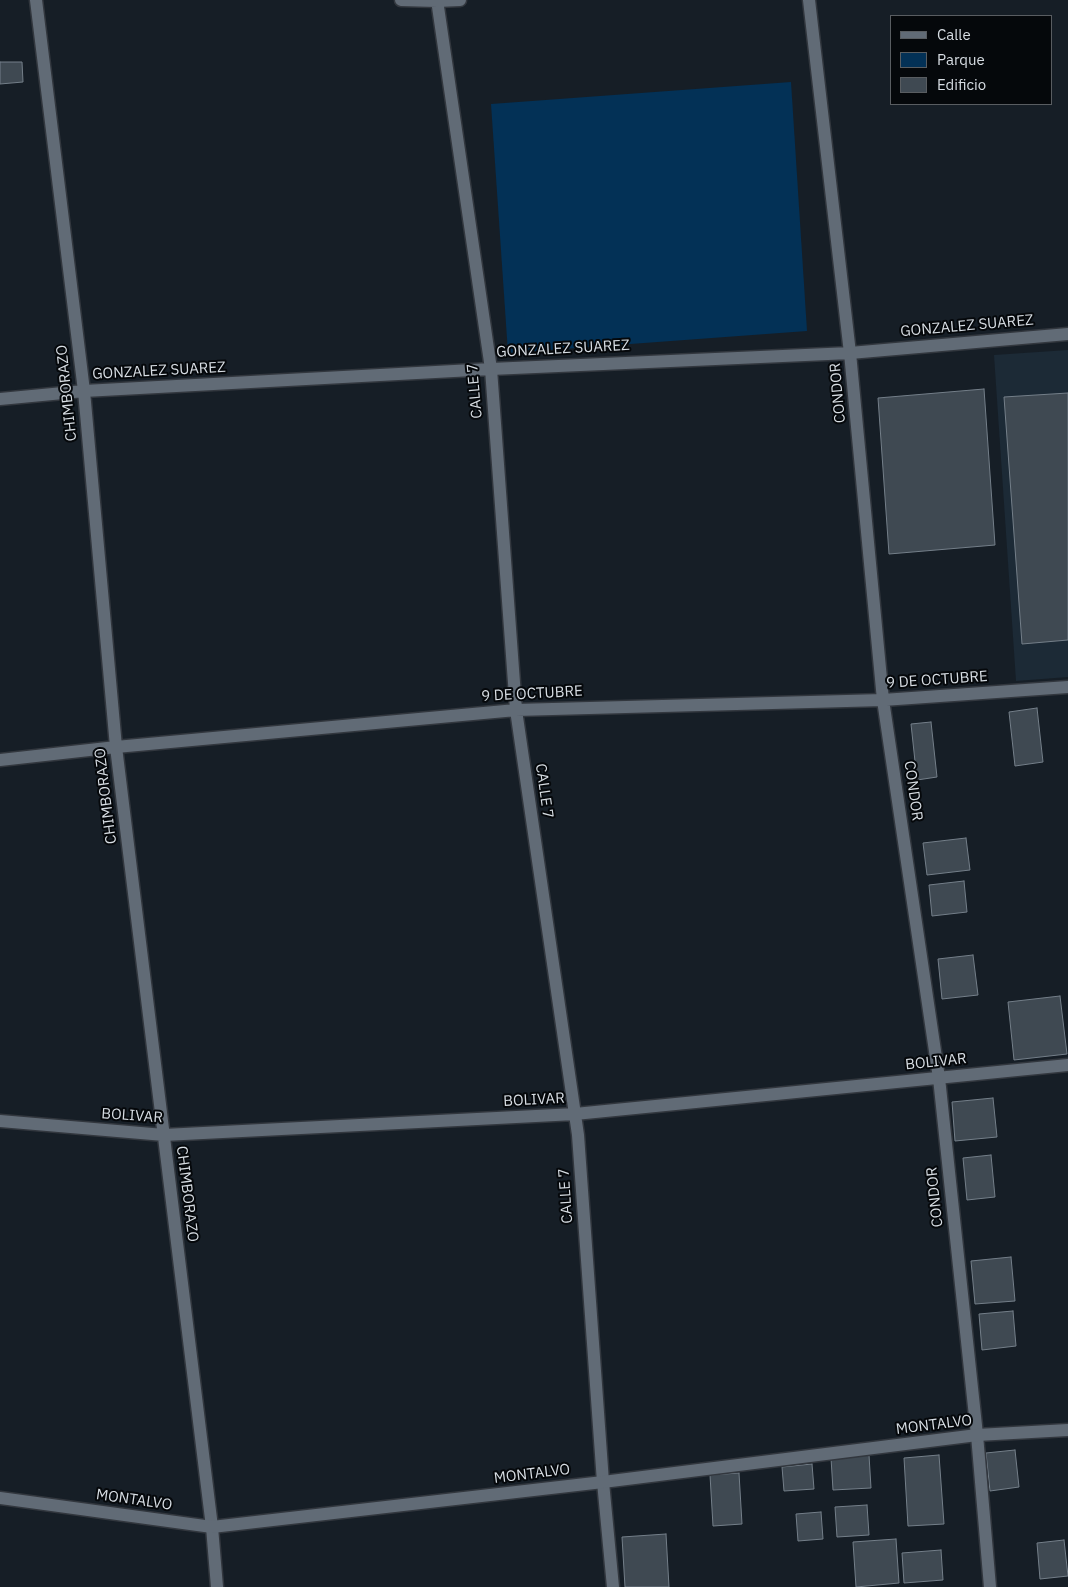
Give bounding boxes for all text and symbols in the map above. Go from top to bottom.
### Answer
legend [890,15,1053,105]
text: Calle [937,25,971,44]
text: Parque [937,50,985,69]
text: Edificio [937,75,986,94]
street label: GONZALEZ SUAREZ [900,311,1034,341]
street label: GONZALEZ SUAREZ [496,337,630,361]
street label: CHIMBORAZO [53,344,81,442]
street label: GONZALEZ SUAREZ [92,359,226,383]
street label: CONDOR [826,362,850,424]
street label: CALLE 7 [464,363,486,419]
street label: 9 DE OCTUBRE [886,667,988,693]
street label: 9 DE OCTUBRE [481,682,583,706]
street label: CHIMBORAZO [91,747,121,845]
street label: CONDOR [900,760,926,822]
street label: CALLE 7 [531,762,557,820]
street label: BOLIVAR [904,1050,968,1074]
street label: BOLIVAR [503,1089,565,1111]
street label: BOLIVAR [101,1105,163,1127]
street label: CHIMBORAZO [172,1145,202,1243]
street label: CONDOR [923,1166,947,1228]
street label: CALLE 7 [555,1168,577,1224]
street label: MONTALVO [895,1411,973,1439]
street label: MONTALVO [493,1460,571,1488]
street label: MONTALVO [95,1486,173,1514]

